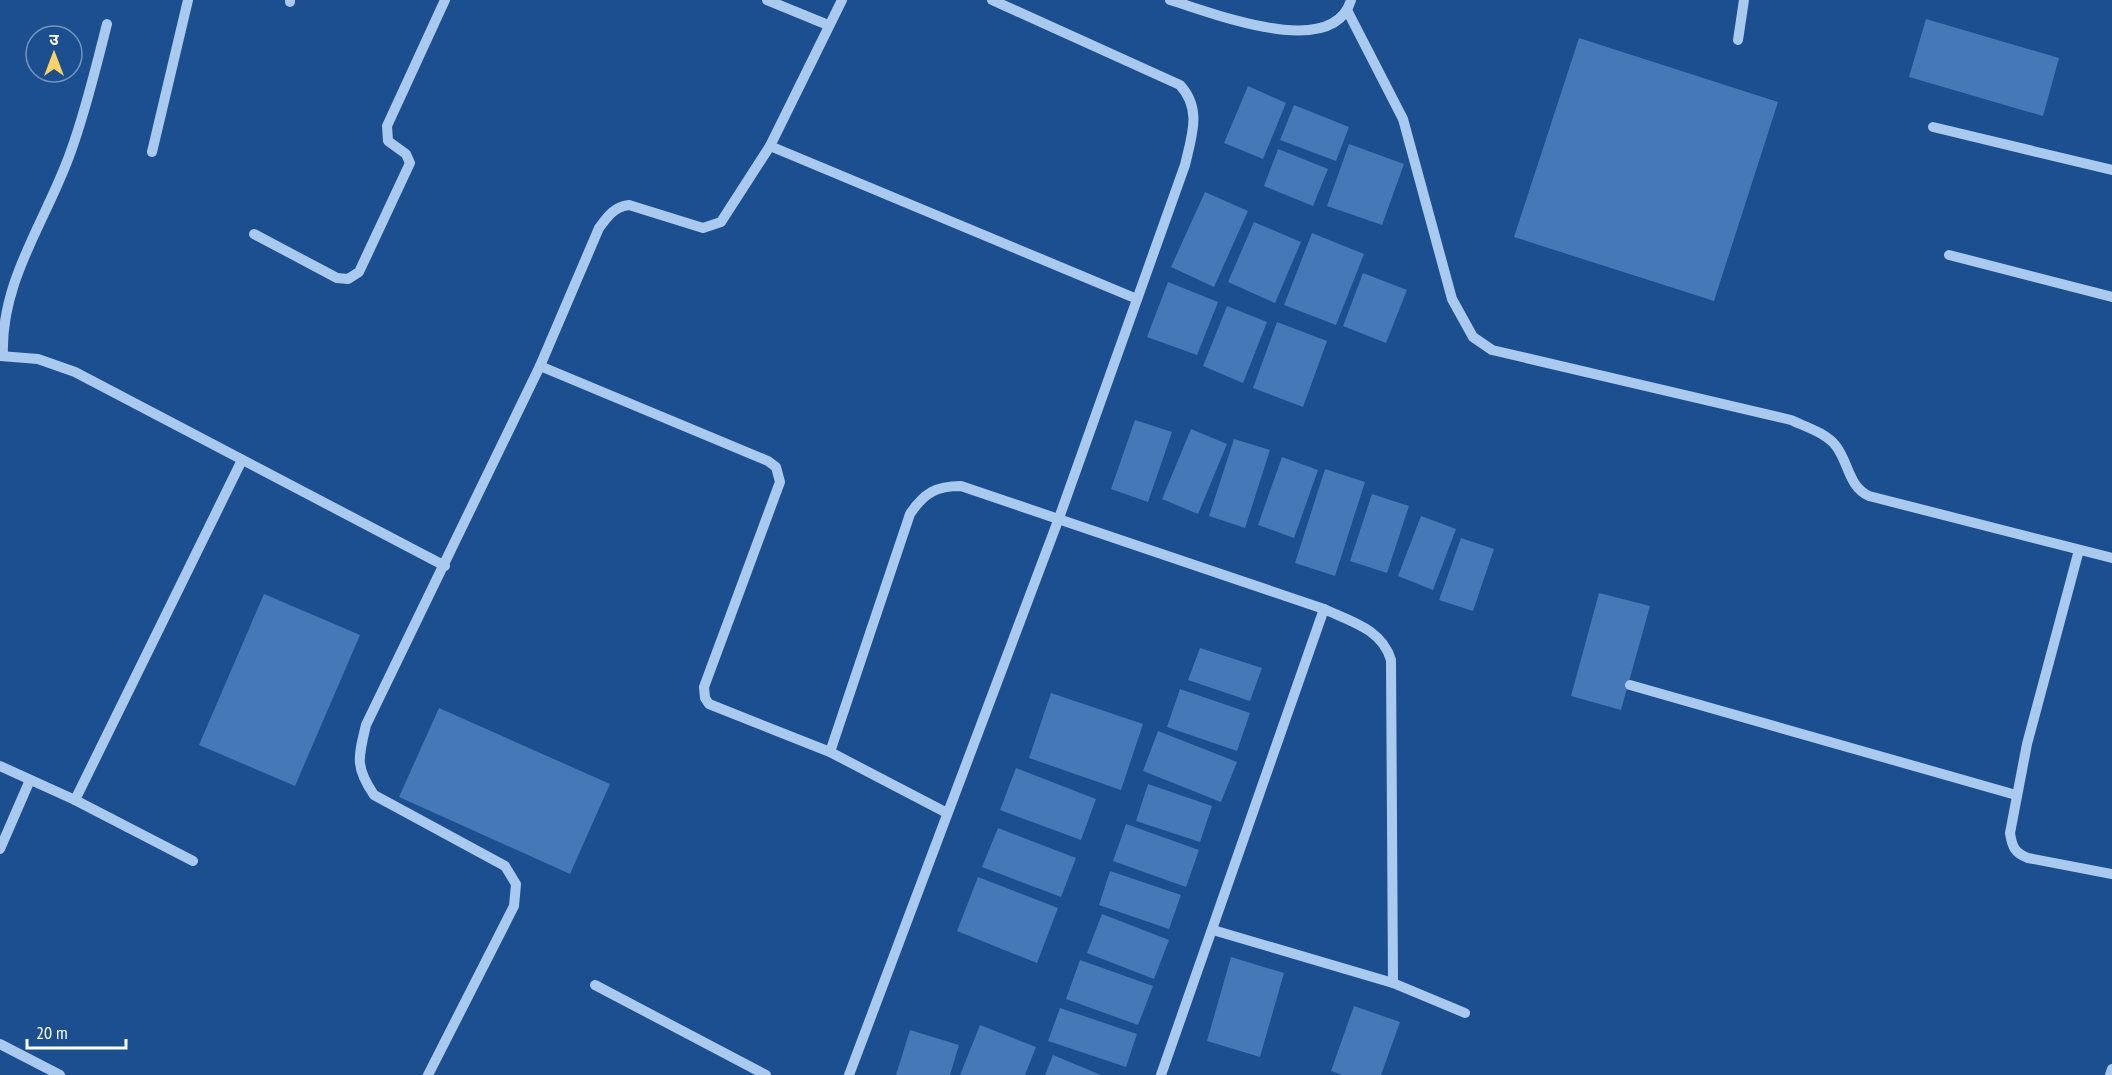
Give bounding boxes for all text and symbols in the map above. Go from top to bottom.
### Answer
north arrow [24,24,84,84]
text: उ [49,29,59,49]
scale bar [27,1012,126,1050]
text: 20 m [36,1021,68,1044]

